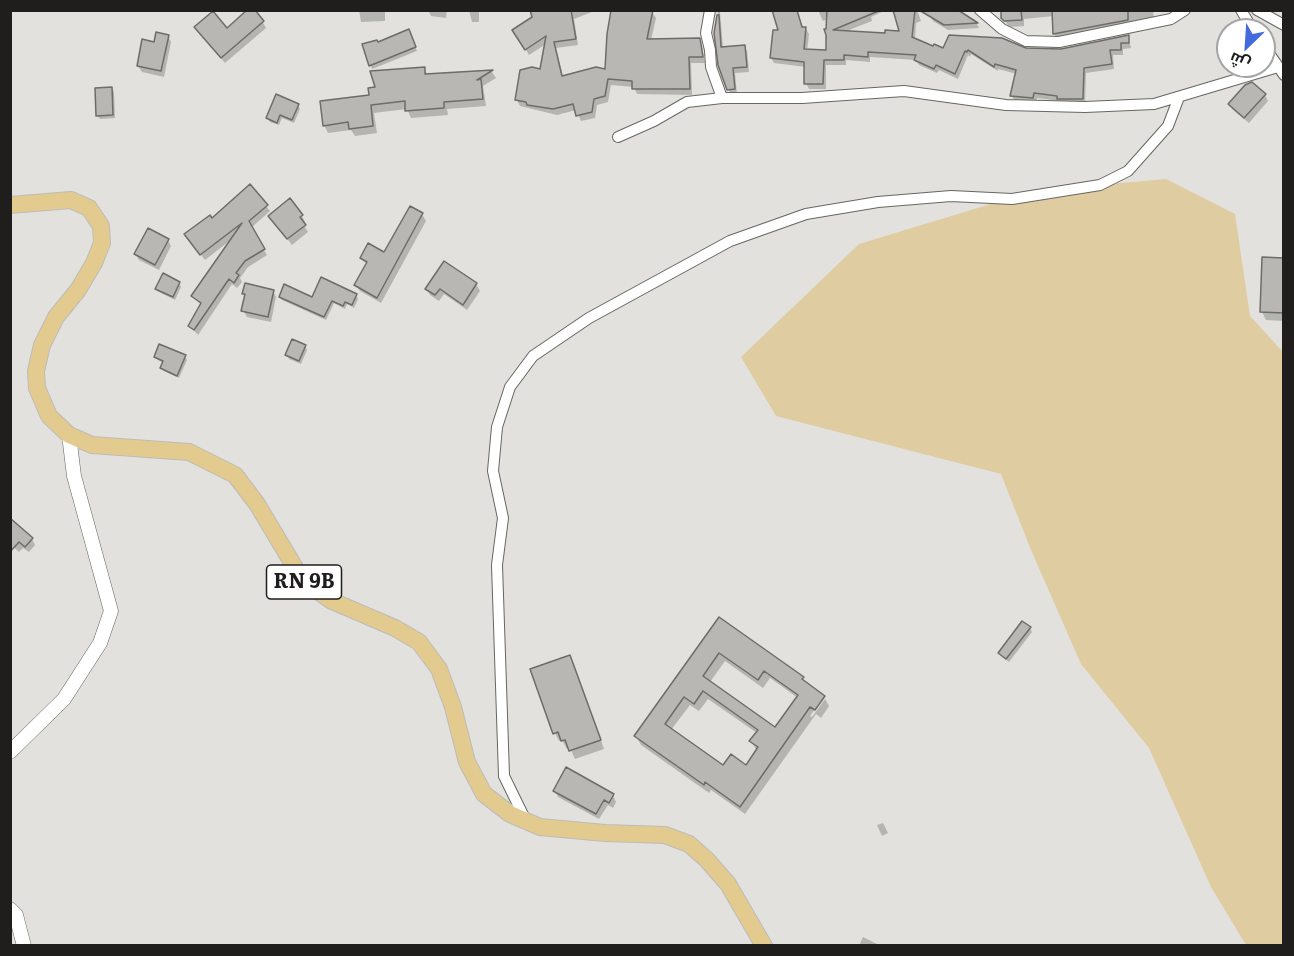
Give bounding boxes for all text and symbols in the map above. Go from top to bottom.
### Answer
north arrow [1216,18,1276,78]
text: ش [1225,47,1254,78]
road number: RN 9B [266,565,342,599]

